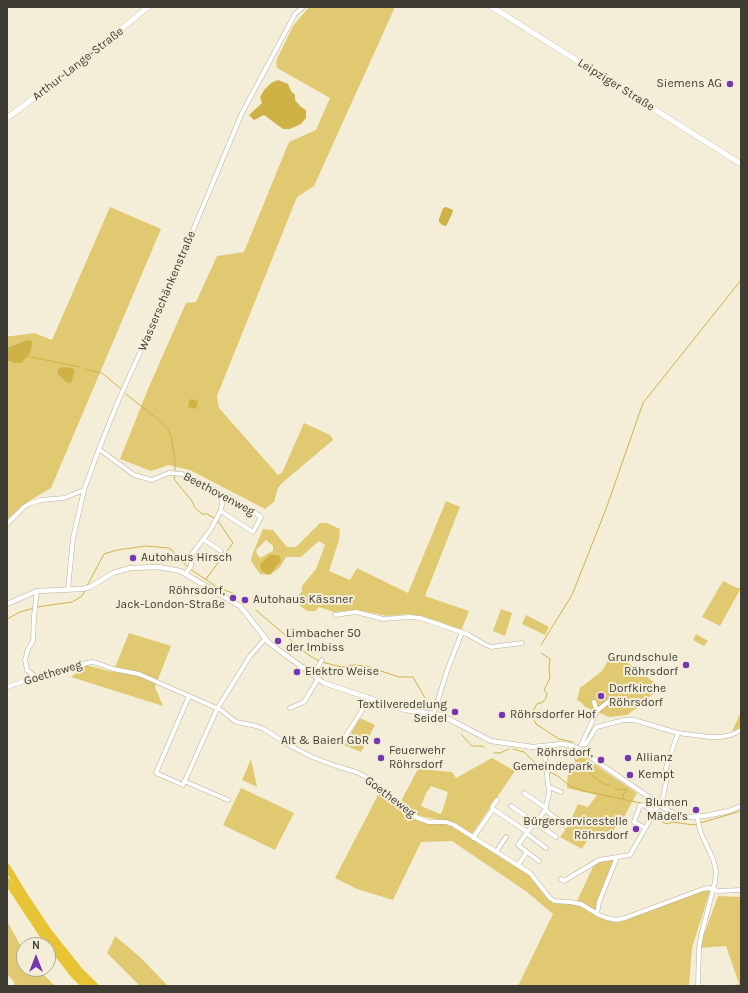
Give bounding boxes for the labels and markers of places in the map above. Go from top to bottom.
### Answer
place label: Siemens AG [657,77,722,91]
marker: Siemens AG [725,79,735,89]
place label: Autohaus Hirsch [141,551,232,565]
marker: Autohaus Hirsch [128,553,138,563]
place label: Röhrsdorf, Jack-London-Straße [116,584,225,612]
marker: Röhrsdorf, Jack-London-Straße [228,593,238,603]
place label: Autohaus Kässner [253,593,353,607]
marker: Autohaus Kässner [240,595,250,605]
place label: Limbacher 50 der Imbiss [286,627,361,655]
marker: Limbacher 50 der Imbiss [273,636,283,646]
place label: Grundschule Röhrsdorf [608,651,678,679]
marker: Grundschule Röhrsdorf [681,660,691,670]
place label: Elektro Weise [305,665,379,679]
marker: Elektro Weise [292,667,302,677]
place label: Dorfkirche Röhrsdorf [609,682,666,710]
marker: Dorfkirche Röhrsdorf [596,691,606,701]
place label: Textilveredelung Seidel [358,698,447,726]
marker: Textilveredelung Seidel [450,707,460,717]
place label: Röhrsdorfer Hof [510,708,596,722]
marker: Röhrsdorfer Hof [497,710,507,720]
place label: Alt & Baierl GbR [281,734,369,748]
marker: Alt & Baierl GbR [372,736,382,746]
place label: Feuerwehr Röhrsdorf [389,744,445,772]
place label: Röhrsdorf, Gemeindepark [513,746,593,774]
place label: Allianz [636,751,673,765]
marker: Feuerwehr Röhrsdorf [376,753,386,763]
marker: Allianz [623,753,633,763]
marker: Röhrsdorf, Gemeindepark [596,755,606,765]
place label: Kempt [638,768,674,782]
marker: Kempt [625,770,635,780]
place label: Blumen Mädel's [645,796,688,824]
marker: Blumen Mädel's [691,805,701,815]
place label: Bürgerservicestelle Röhrsdorf [523,815,628,843]
marker: Bürgerservicestelle Röhrsdorf [631,824,641,834]

